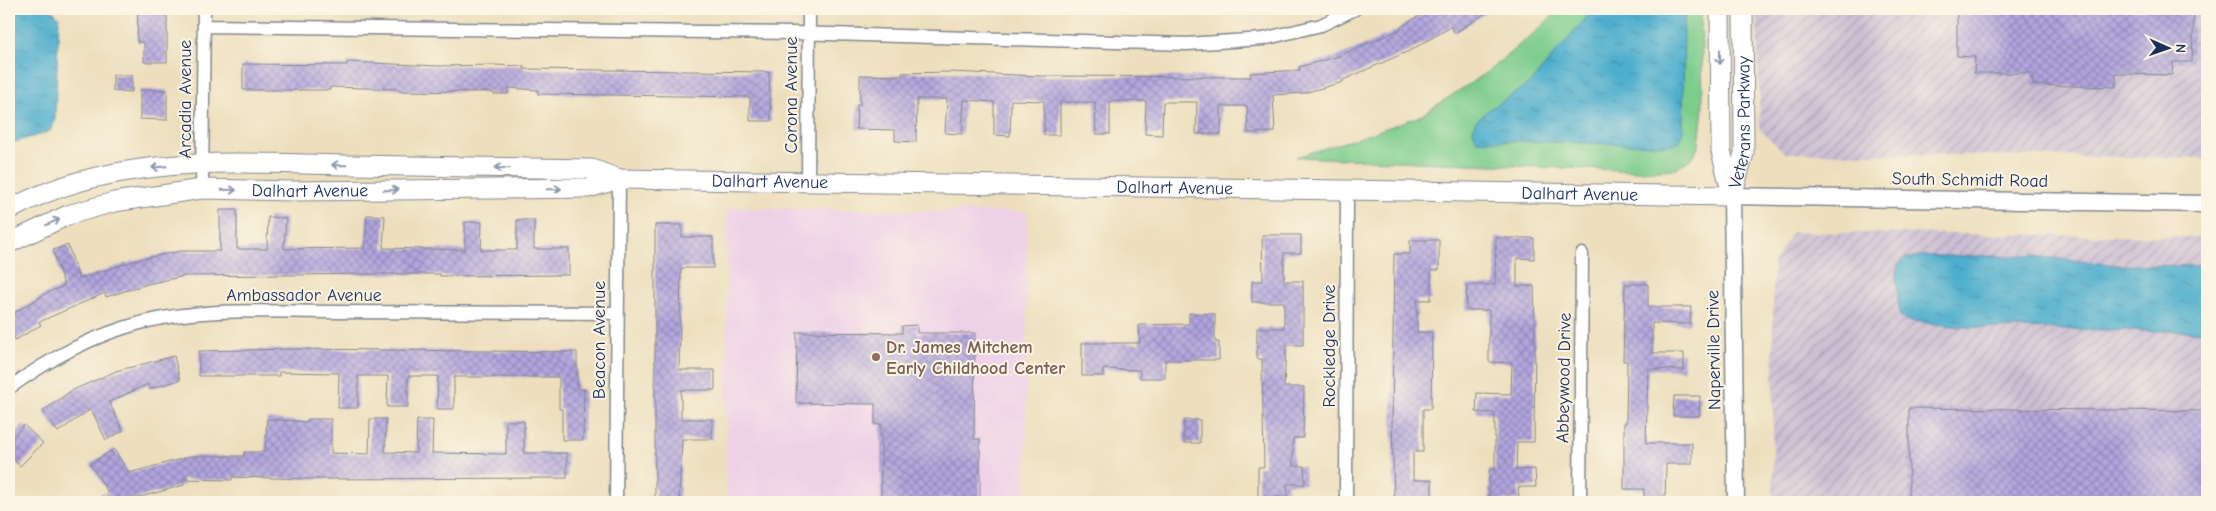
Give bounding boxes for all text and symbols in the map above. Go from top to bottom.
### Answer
north arrow [2144,22,2194,72]
street label: Corona Avenue [781,37,802,154]
street label: Arcadia Avenue [175,40,196,158]
text: N [2172,44,2189,53]
one-way arrow [1715,49,1725,65]
street label: Veterans Parkway [1724,55,1755,191]
one-way arrow [331,160,348,170]
one-way arrow [152,162,168,171]
one-way arrow [494,163,510,173]
street label: South Schmidt Road [1892,168,2048,192]
street label: Dalhart Avenue [711,170,828,193]
street label: Dalhart Avenue [1116,176,1233,199]
street label: Dalhart Avenue [251,180,368,202]
street label: Dalhart Avenue [1521,182,1638,205]
one-way arrow [545,184,561,194]
one-way arrow [220,185,236,195]
one-way arrow [382,185,399,195]
one-way arrow [45,217,60,227]
street label: Beacon Avenue [589,281,610,399]
street label: Rockledge Drive [1319,284,1340,408]
street label: Ambassador Avenue [226,285,382,306]
street label: Naperville Drive [1702,290,1726,410]
street label: Abbeywood Drive [1552,313,1576,443]
place label: Dr. James Mitchem Early Childhood Center [886,337,1066,379]
marker: Dr. James Mitchem Early Childhood Center [870,351,882,363]

